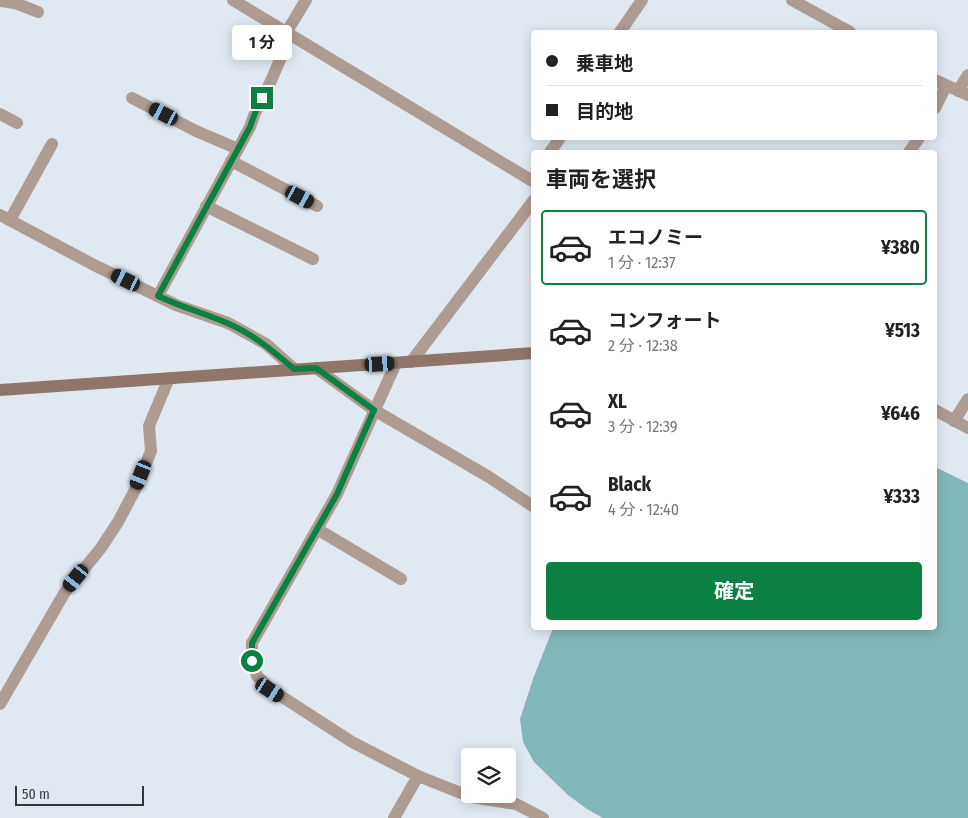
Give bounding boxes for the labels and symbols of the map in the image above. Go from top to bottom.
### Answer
callout: 1 分 [232,26,292,61]
route end [251,87,273,109]
car [147,101,180,127]
car [283,183,316,211]
car [109,267,142,293]
car [364,356,395,372]
car [128,458,153,492]
car [60,562,91,594]
route start [241,650,263,672]
car [253,676,286,704]
scale bar [15,783,144,806]

